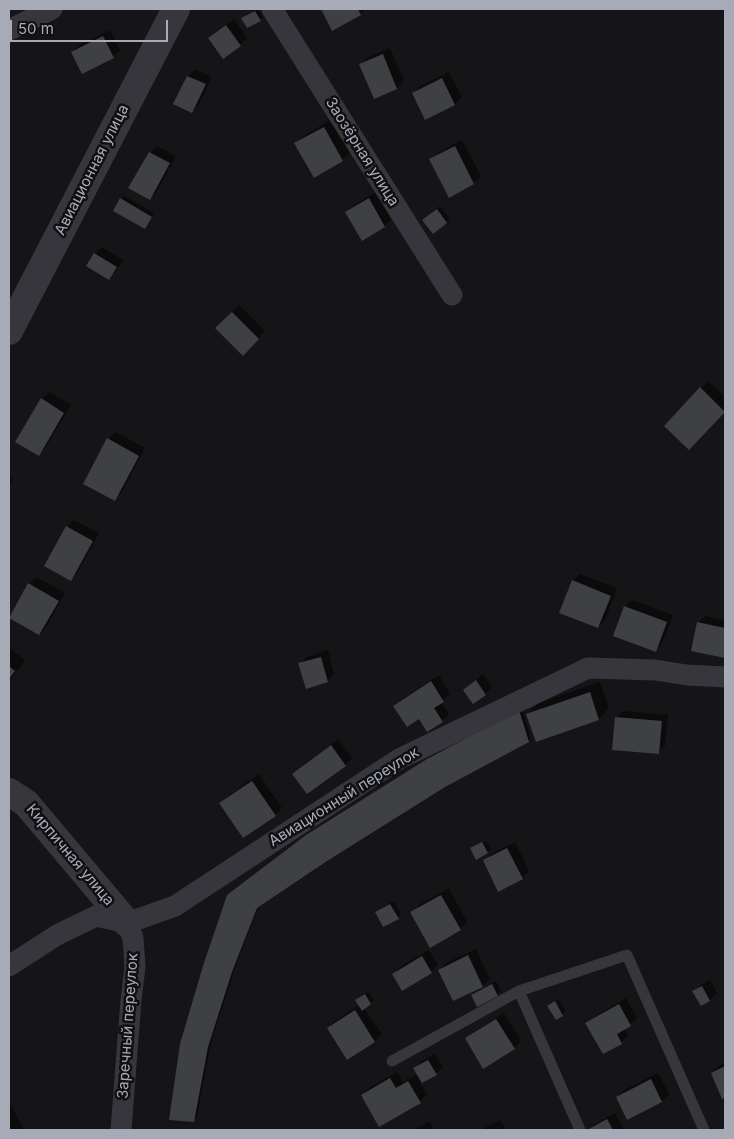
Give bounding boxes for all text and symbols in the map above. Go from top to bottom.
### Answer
scale bar [12,10,170,42]
text: 50 m [18,19,54,38]
street label: Заозёрная улица [321,94,403,210]
street label: Авиационная улица [51,102,133,238]
street label: Авиационный переулок [266,743,422,851]
street label: Кирпичная улица [22,801,118,909]
street label: Заречный переулок [114,952,142,1100]

